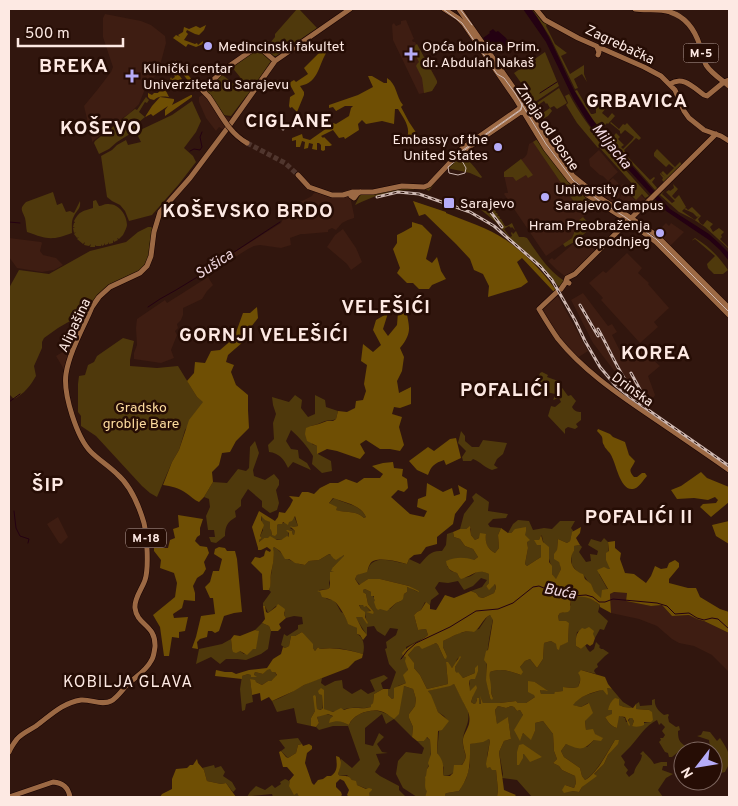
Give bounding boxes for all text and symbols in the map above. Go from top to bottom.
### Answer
scale bar [18,15,122,47]
street label: Zagrebačka [582,22,657,69]
text: 500 m [25,25,70,44]
place label: Medincinski fakultet [218,39,344,56]
place label: Opća bolnica Prim. dr. Abdulah Nakaš [422,39,539,72]
marker: Medincinski fakultet [202,40,214,52]
road number: M-5 [684,44,718,62]
marker: Opća bolnica Prim. dr. Abdulah Nakaš [404,47,418,61]
district label: BREKA [39,55,109,79]
place label: Klinički centar Univerziteta u Sarajevu [143,61,289,94]
marker: Klinički centar Univerziteta u Sarajevu [125,69,139,83]
street label: Zmaja od Bosne [511,81,582,175]
district label: GRBAVICA [586,90,688,114]
district label: CIGLANE [245,110,333,134]
district label: KOŠEVO [60,116,142,141]
water label: Miljacka [587,120,635,174]
place label: Embassy of the United States [393,132,488,165]
marker: Embassy of the United States [492,141,504,153]
place label: University of Sarajevo Campus [555,182,664,215]
marker: University of Sarajevo Campus [539,191,551,203]
marker: Sarajevo [442,196,456,210]
place label: Sarajevo [460,196,515,213]
district label: KOŠEVSKO BRDO [162,199,334,224]
place label: Hram Preobraženja Gospodnjeg [529,218,650,251]
marker: Hram Preobraženja Gospodnjeg [654,227,666,239]
water label: Sušica [192,246,238,285]
district label: VELEŠIĆI [341,295,431,320]
street label: Alipašina [55,296,95,355]
district label: GORNJI VELEŠIĆI [179,323,349,348]
district label: KOREA [621,342,691,366]
street label: Drinska [608,369,656,411]
district label: POFALIĆI I [460,378,562,403]
park label: Gradsko groblje Bare [103,400,179,433]
district label: ŠIP [32,473,64,498]
district label: POFALIĆI II [585,505,693,530]
road number: M-18 [126,528,166,548]
water label: Buća [542,580,578,605]
district label: KOBILJA GLAVA [63,673,193,693]
north arrow [673,741,723,791]
text: N [678,763,698,781]

